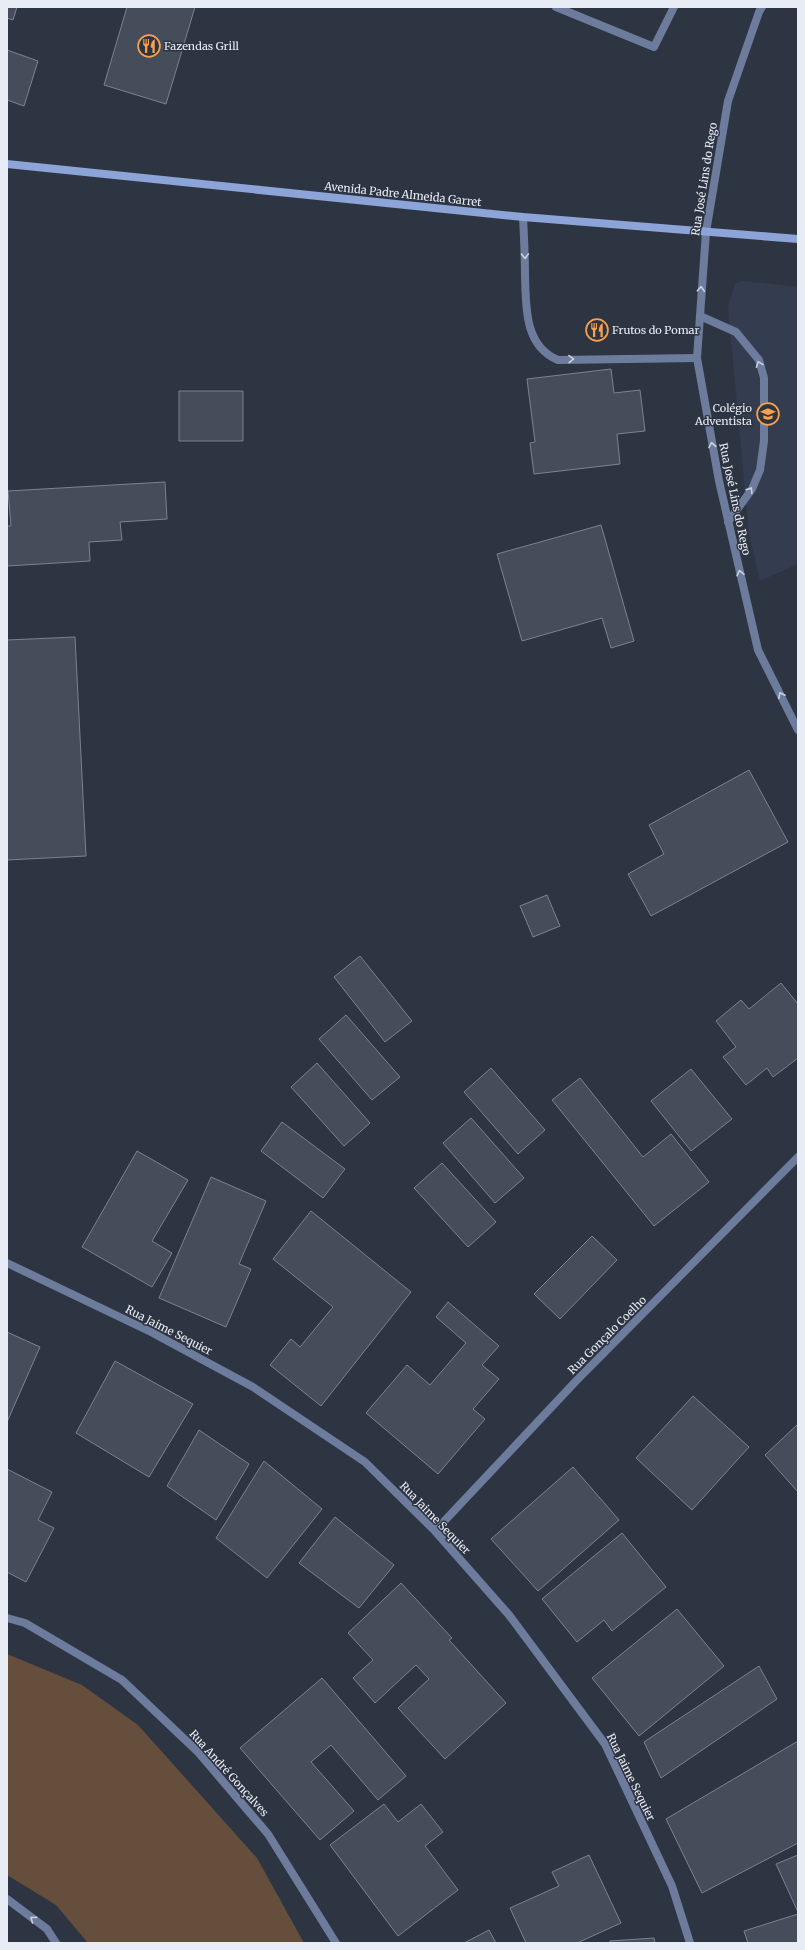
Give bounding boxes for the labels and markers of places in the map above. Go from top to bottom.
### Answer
restaurant icon: Fazendas Grill [136,33,162,59]
place label: Fazendas Grill [164,39,240,53]
restaurant icon: Frutos do Pomar [584,317,610,343]
place label: Frutos do Pomar [612,323,699,337]
place label: Colégio Adventista [694,401,753,428]
school or university icon: Colégio Adventista [755,401,781,427]

